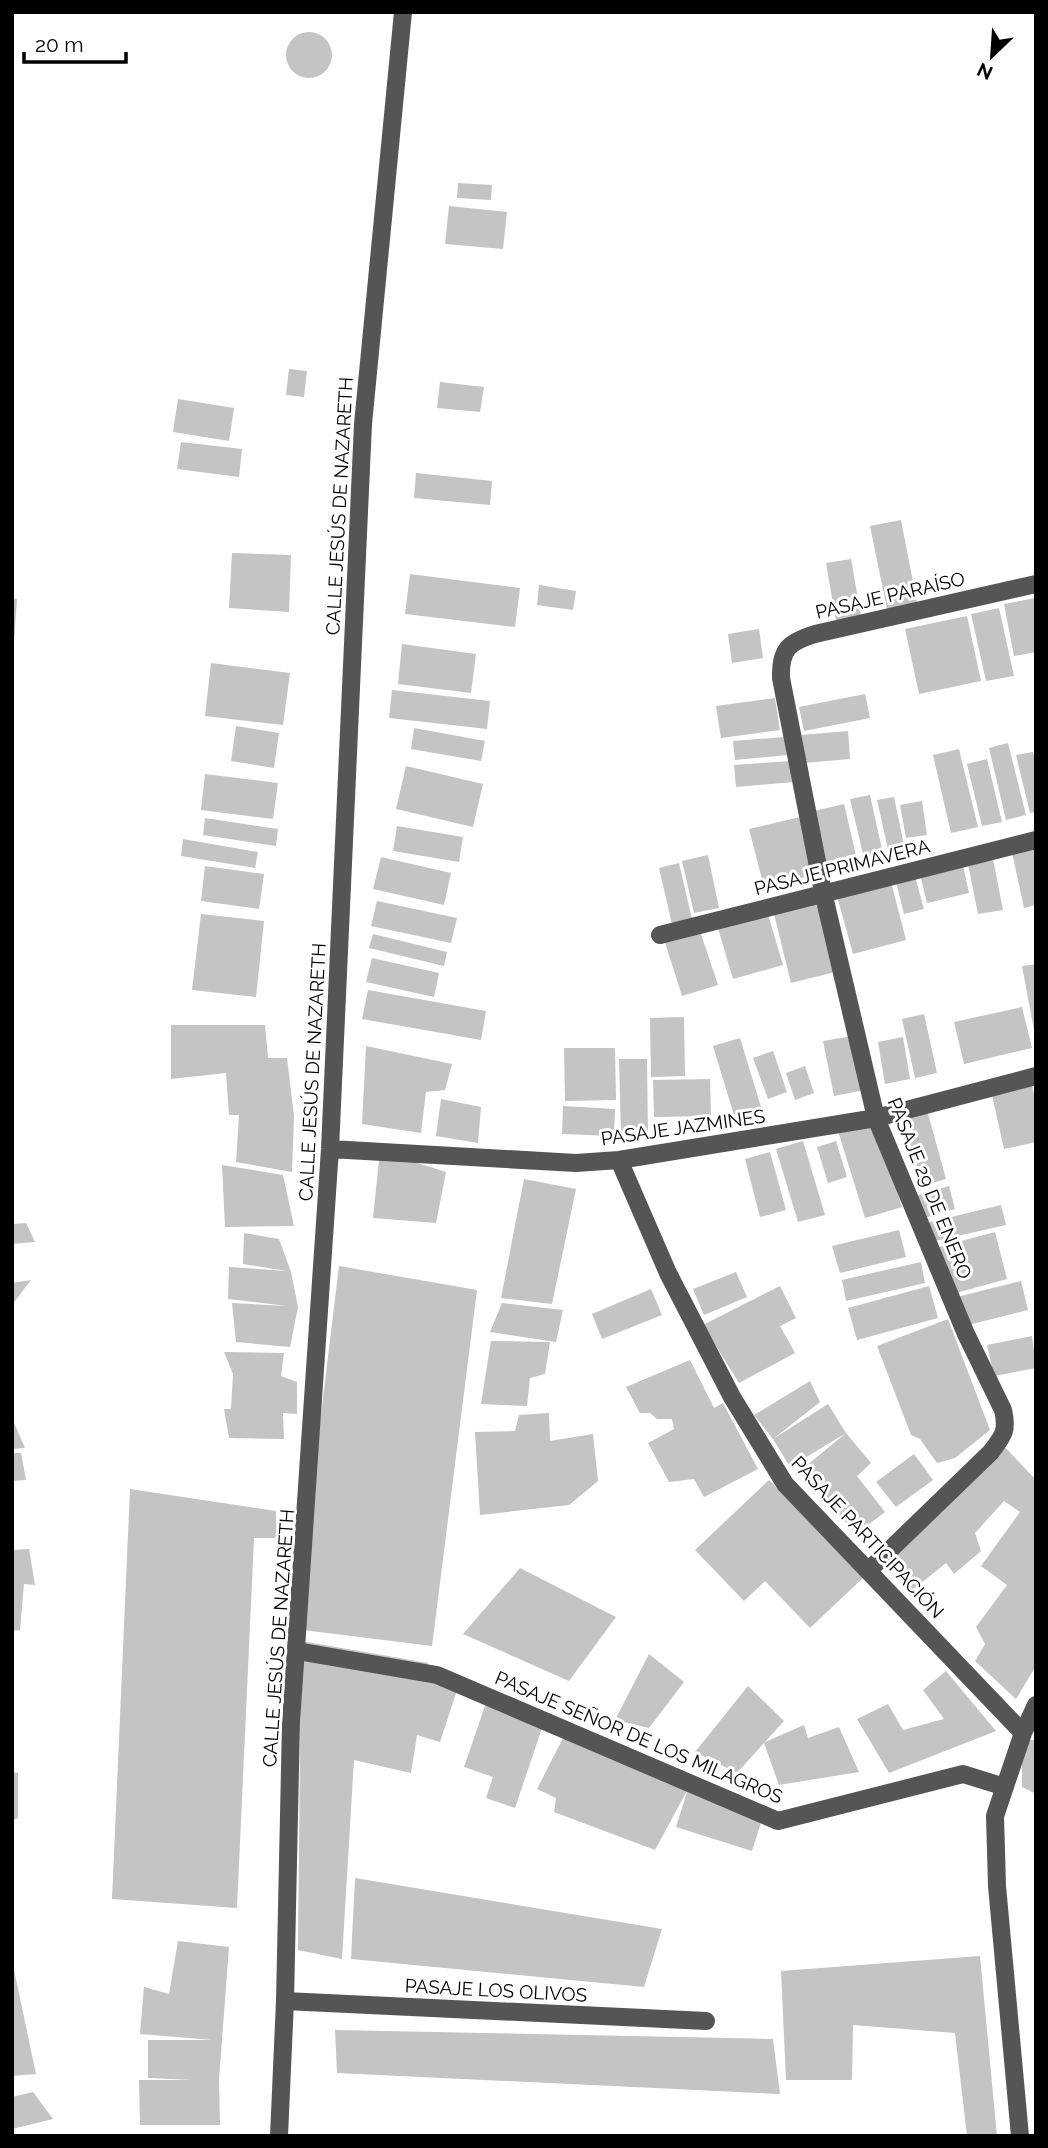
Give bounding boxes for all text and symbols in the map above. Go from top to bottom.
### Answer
scale bar [24,21,126,65]
north arrow [957,21,1027,91]
text: 20 m [35,32,83,57]
text: N [974,58,996,84]
street label: CALLE JESÚS DE NAZARETH [321,376,357,636]
street label: PASAJE PARAÍSO [813,567,967,623]
street label: PASAJE PRIMAVERA [752,834,932,899]
street label: CALLE JESÚS DE NAZARETH [294,942,330,1202]
street label: PASAJE 29 DE ENERO [884,1094,976,1282]
street label: PASAJE JAZMINES [600,1105,766,1149]
street label: PASAJE PARTICIPACIÓN [787,1452,949,1622]
street label: CALLE JESÚS DE NAZARETH [258,1508,298,1768]
street label: PASAJE SEÑOR DE LOS MILAGROS [492,1666,786,1808]
street label: PASAJE LOS OLIVOS [404,1974,588,2006]

